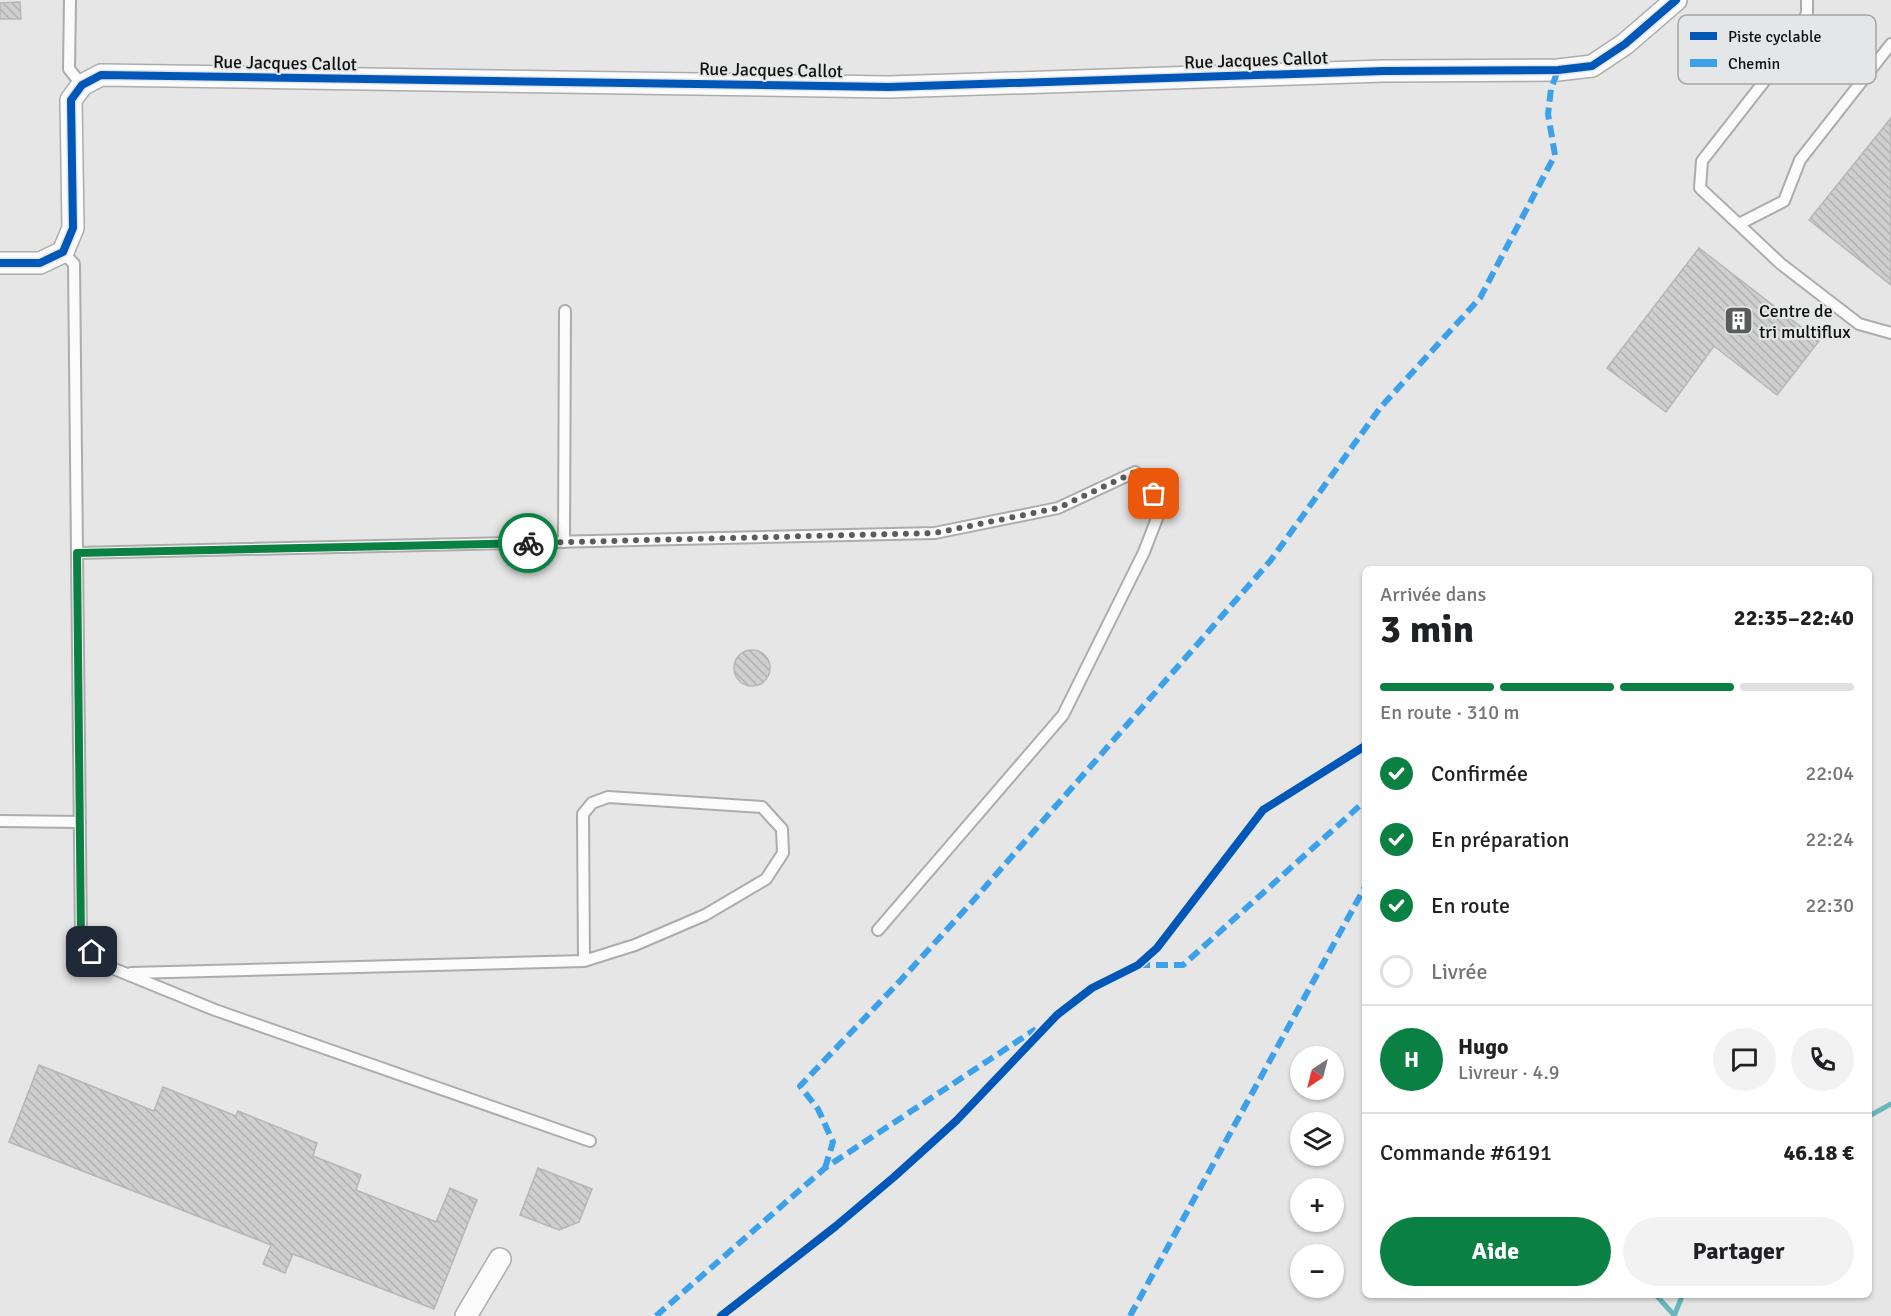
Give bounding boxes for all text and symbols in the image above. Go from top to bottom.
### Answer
legend [1678,15,1876,84]
text: Piste cyclable [1728,27,1822,47]
street label: Rue Jacques Callot [1184,46,1328,74]
street label: Rue Jacques Callot [213,51,357,75]
text: Chemin [1728,54,1780,74]
street label: Rue Jacques Callot [699,58,843,82]
place label: Centre de tri multiflux [1759,300,1851,343]
building icon: Centre de tri multiflux [1722,305,1754,337]
pin [1128,468,1179,519]
icon: bag [1137,477,1170,510]
courier [498,513,558,573]
icon: bike [512,527,545,560]
text: Arrivée dans [1380,582,1486,607]
text: 22:35–22:40 [1734,604,1854,631]
text: 3 min [1380,605,1474,653]
text: En route · 310 m [1380,700,1519,725]
icon: check [1380,757,1413,790]
text: Confirmée [1431,760,1528,787]
text: 22:04 [1805,761,1854,786]
icon: check [1380,823,1413,856]
text: En préparation [1431,826,1570,853]
text: 22:24 [1805,827,1854,852]
icon: check [1380,889,1413,922]
text: En route [1431,892,1510,919]
text: 22:30 [1805,893,1854,918]
pin [66,926,117,977]
icon: home [75,935,108,968]
text: Livrée [1431,958,1488,985]
button: chat [1713,1028,1776,1091]
button: phone [1791,1028,1854,1091]
text: Hugo [1458,1033,1508,1060]
north arrow [1290,1046,1344,1100]
map controls [1290,1046,1344,1298]
text: H [1404,1046,1419,1073]
text: Livreur · 4.9 [1458,1060,1559,1085]
button: layers [1290,1112,1344,1166]
text: Commande #6191 [1380,1139,1552,1166]
text: 46.18 € [1783,1139,1854,1166]
button: + [1290,1178,1344,1232]
button: Aide [1380,1217,1611,1286]
button: Partager [1623,1217,1854,1286]
button: − [1290,1244,1344,1298]

